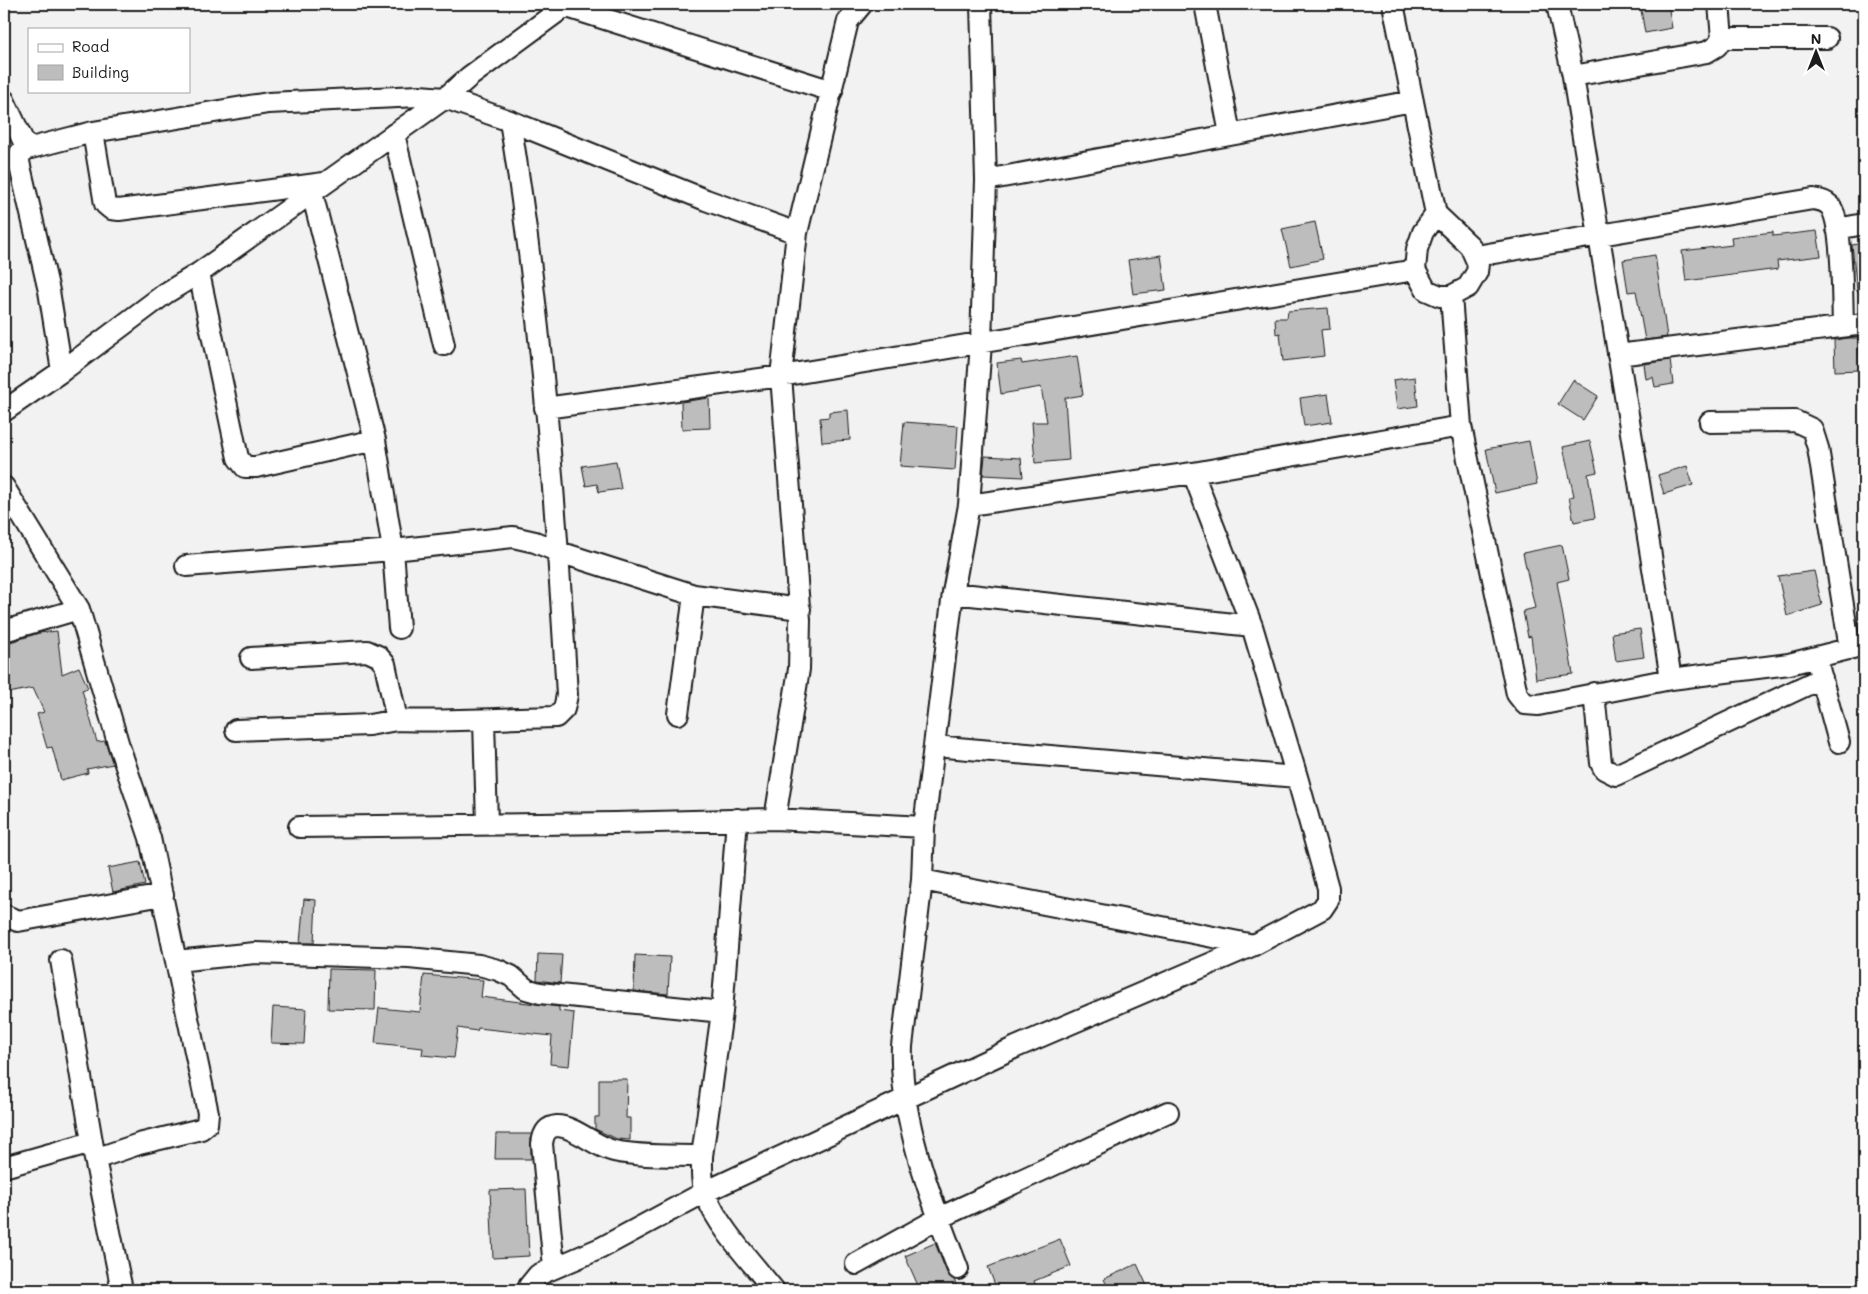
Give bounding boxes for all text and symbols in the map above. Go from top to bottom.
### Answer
legend [28,28,190,92]
north arrow [1790,28,1840,78]
text: N [1811,29,1821,48]
text: Road [72,36,109,56]
text: Building [72,62,129,82]

